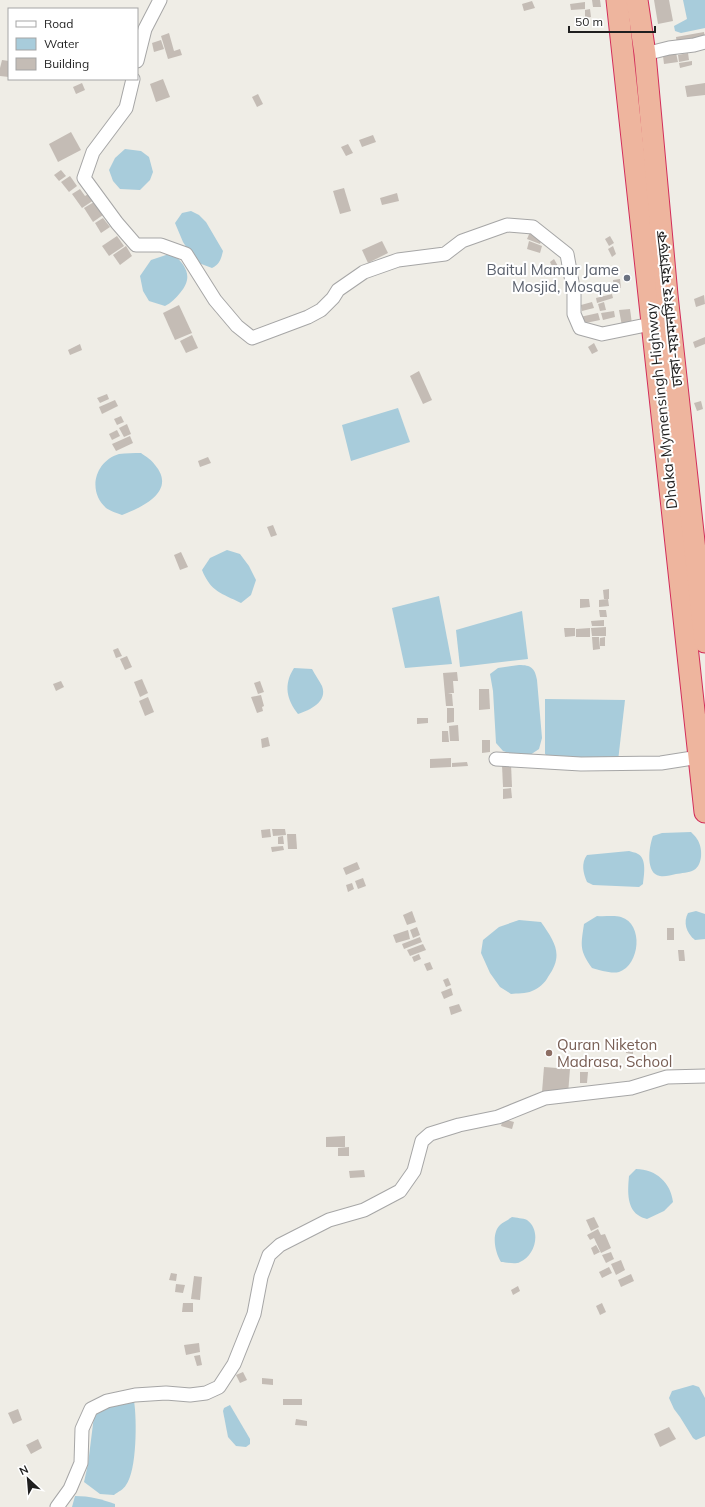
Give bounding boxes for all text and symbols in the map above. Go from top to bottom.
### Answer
legend [8,8,138,80]
scale bar [569,8,655,34]
text: 50 m [575,14,603,29]
text: Road [44,16,73,31]
text: Water [44,36,80,51]
text: Building [44,56,89,71]
street label: ঢাকা-ময়মনসিংহ মহাসড়ক [651,229,687,389]
place label: Baitul Mamur Jame Mosjid, Mosque [487,260,619,296]
marker: Baitul Mamur Jame Mosjid, Mosque [622,273,632,283]
street label: Dhaka-Mymensingh Highway [641,302,681,510]
place label: Quran Niketon Madrasa, School [557,1035,672,1071]
marker: Quran Niketon Madrasa, School [544,1048,554,1058]
north arrow [8,1459,48,1499]
text: N [17,1462,30,1478]

